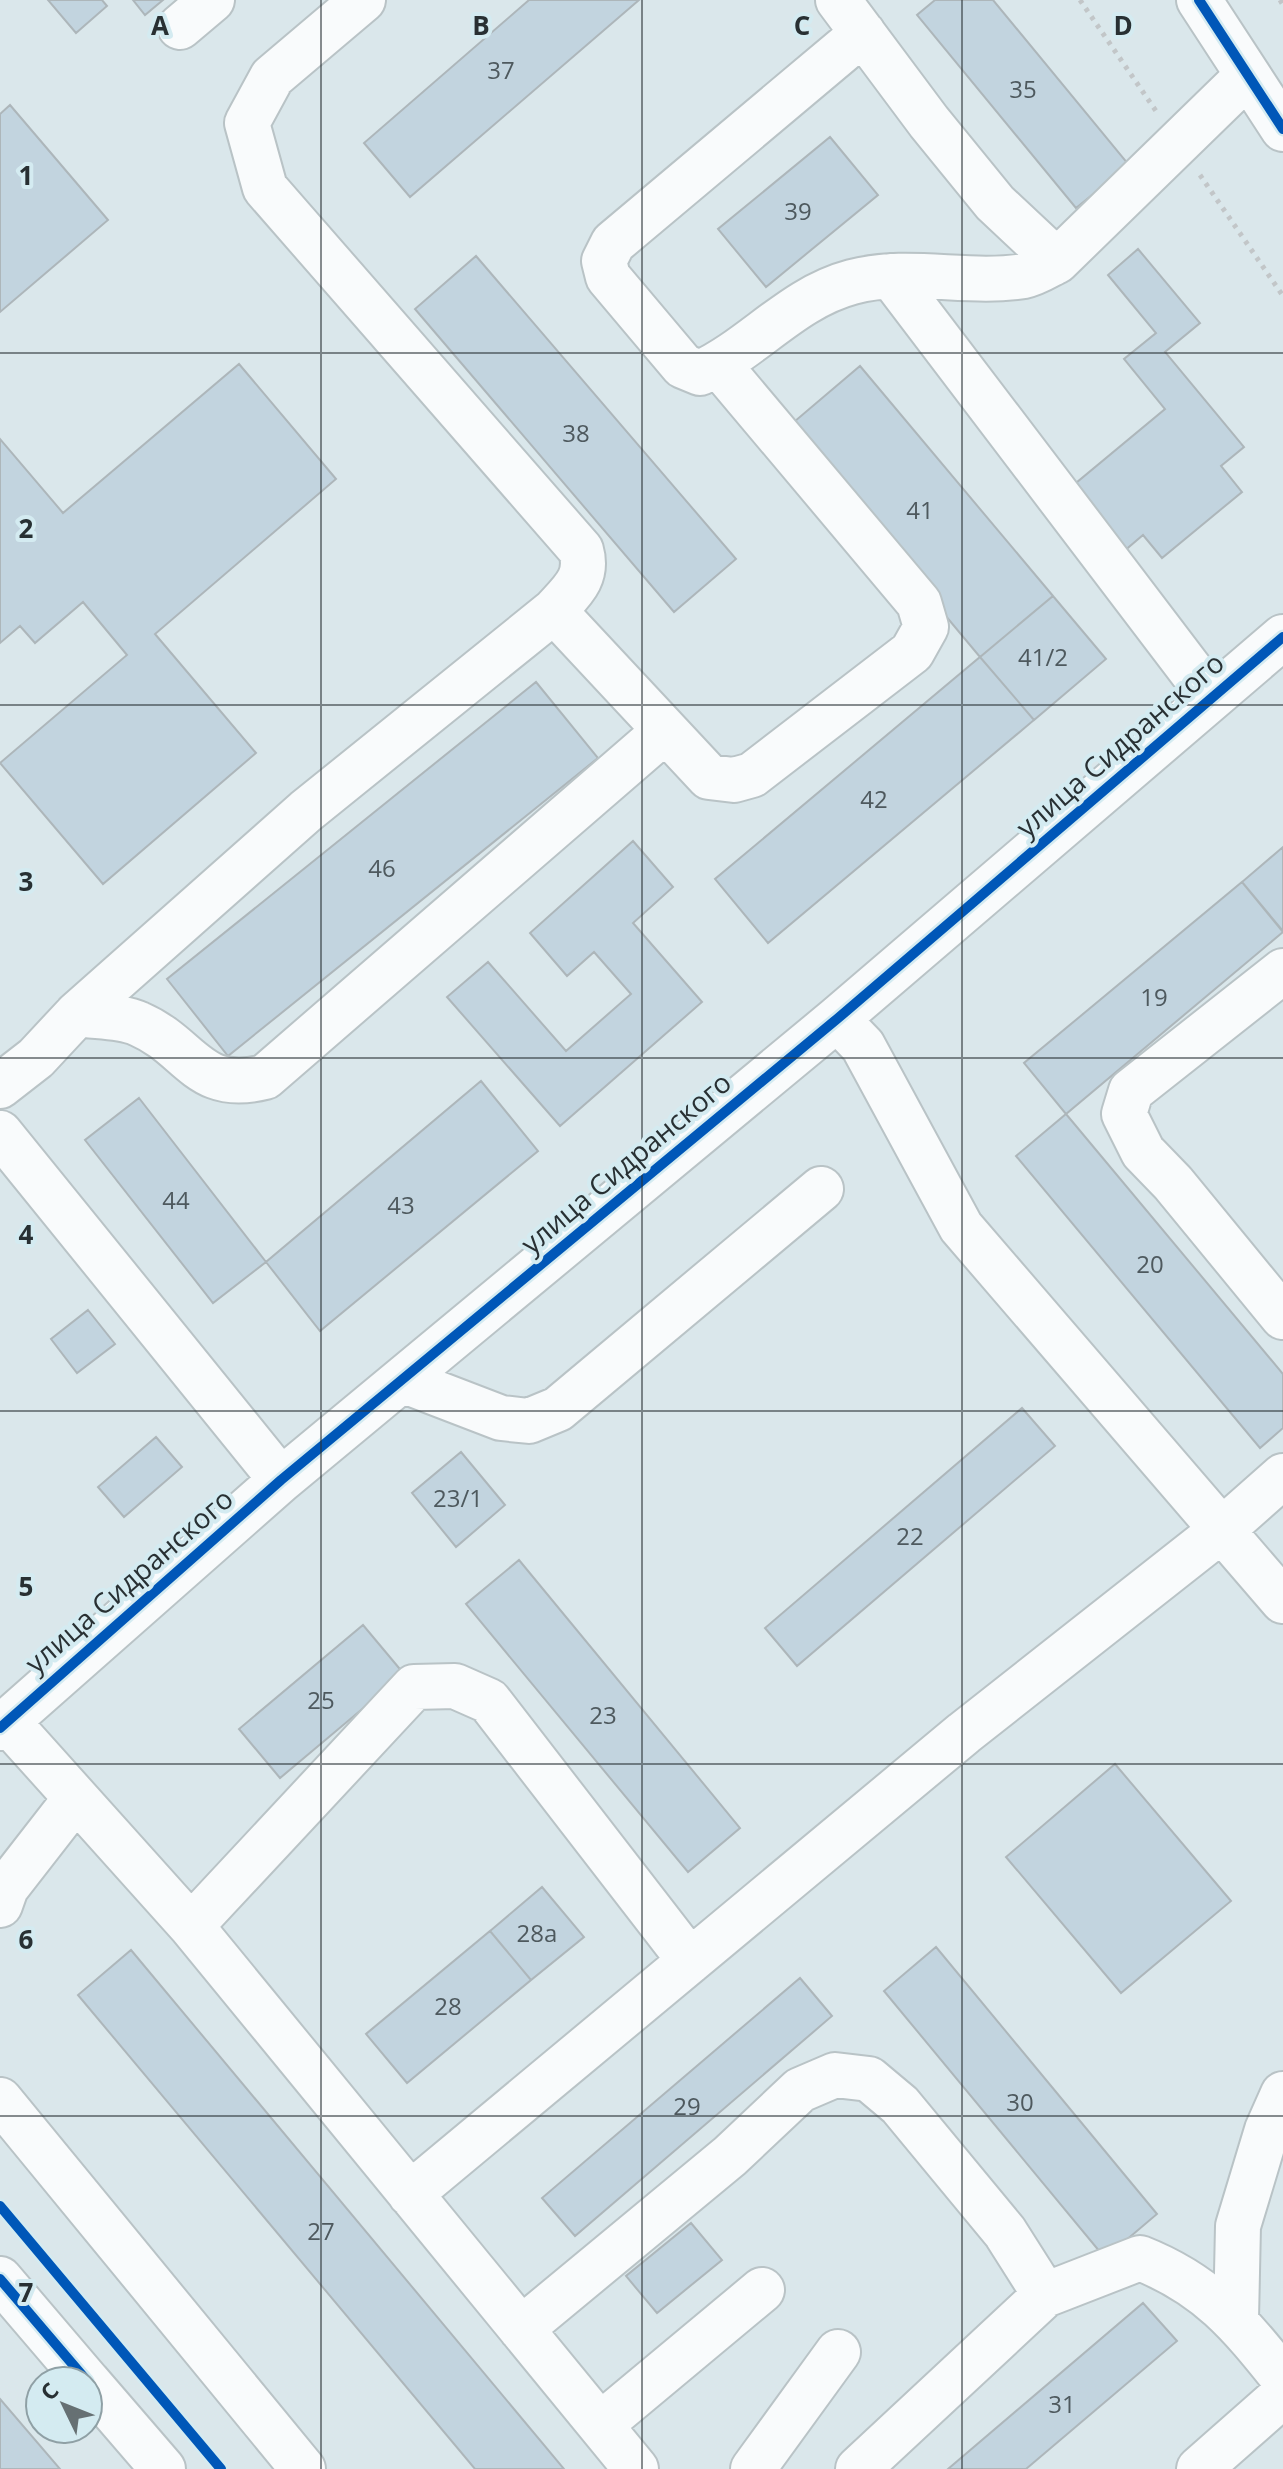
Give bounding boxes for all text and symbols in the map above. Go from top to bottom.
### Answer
text: A [151,7,169,43]
text: B [472,7,490,43]
text: C [794,7,810,43]
text: D [1113,7,1133,43]
house number: 37 [487,53,515,86]
house number: 35 [1009,72,1037,105]
text: 1 [19,157,33,193]
house number: 39 [784,194,812,227]
house number: 38 [562,416,590,449]
house number: 41 [906,493,934,526]
text: 2 [19,510,34,546]
house number: 41/2 [1018,640,1068,673]
street label: улица Сидранского [1007,643,1231,845]
house number: 42 [860,782,888,815]
house number: 46 [368,851,396,884]
text: 3 [19,863,33,899]
house number: 19 [1140,980,1168,1013]
street label: улица Сидранского [512,1063,739,1262]
house number: 44 [162,1183,190,1216]
house number: 43 [387,1188,415,1221]
text: 4 [19,1216,34,1252]
house number: 20 [1136,1247,1164,1280]
street label: улица Сидранского [16,1479,240,1681]
house number: 23/1 [433,1481,483,1514]
house number: 22 [896,1519,924,1552]
text: 5 [19,1568,33,1604]
house number: 25 [307,1683,335,1716]
house number: 23 [589,1698,617,1731]
house number: 28а [517,1916,557,1949]
text: 6 [19,1921,34,1957]
house number: 28 [434,1989,462,2022]
house number: 30 [1006,2085,1034,2118]
house number: 29 [673,2089,701,2122]
house number: 27 [307,2214,335,2247]
text: 7 [19,2274,34,2310]
north arrow [24,2365,104,2445]
text: С [33,2375,64,2406]
house number: 31 [1048,2387,1076,2420]

